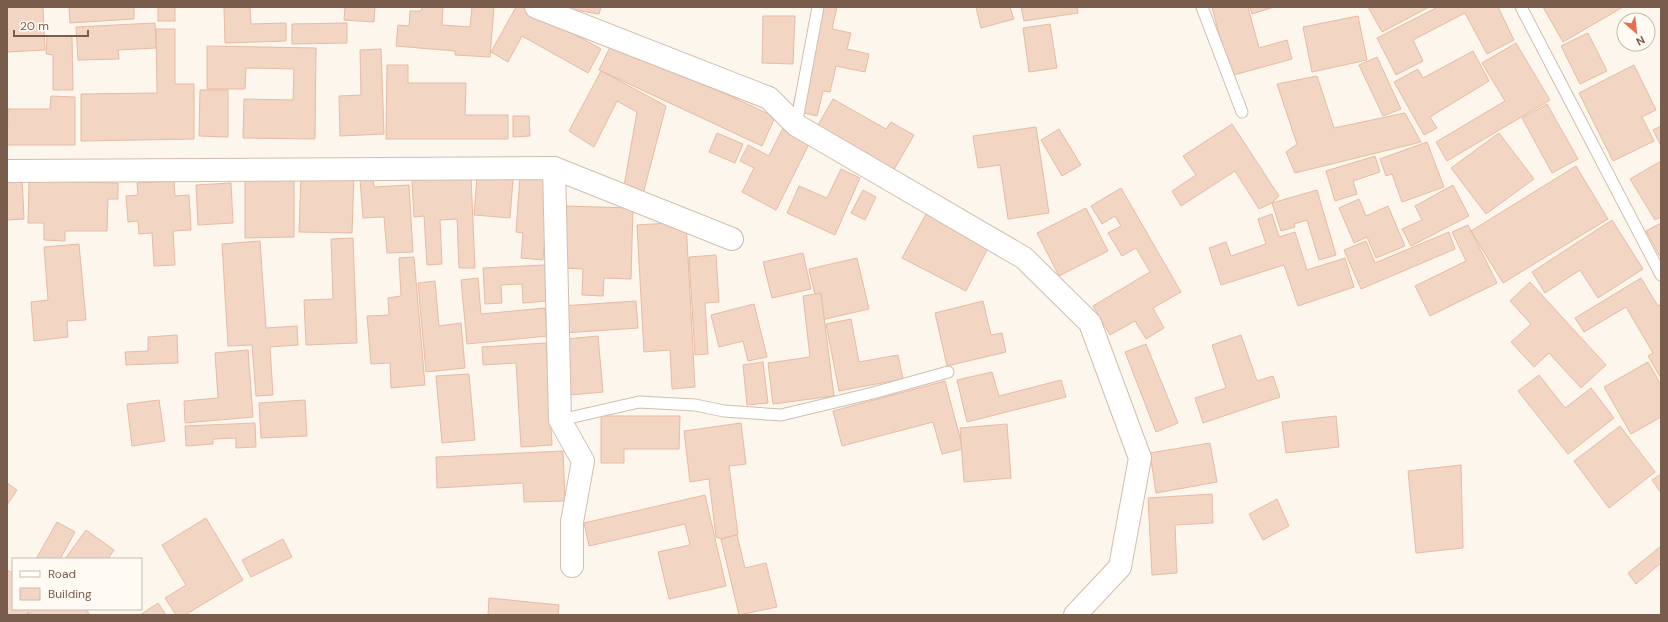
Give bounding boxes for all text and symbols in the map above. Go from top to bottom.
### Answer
scale bar [14,12,88,38]
north arrow [1616,12,1656,52]
text: 20 m [20,18,49,34]
text: N [1634,33,1648,49]
legend [12,558,142,610]
text: Road [48,566,76,582]
text: Building [48,586,92,602]

